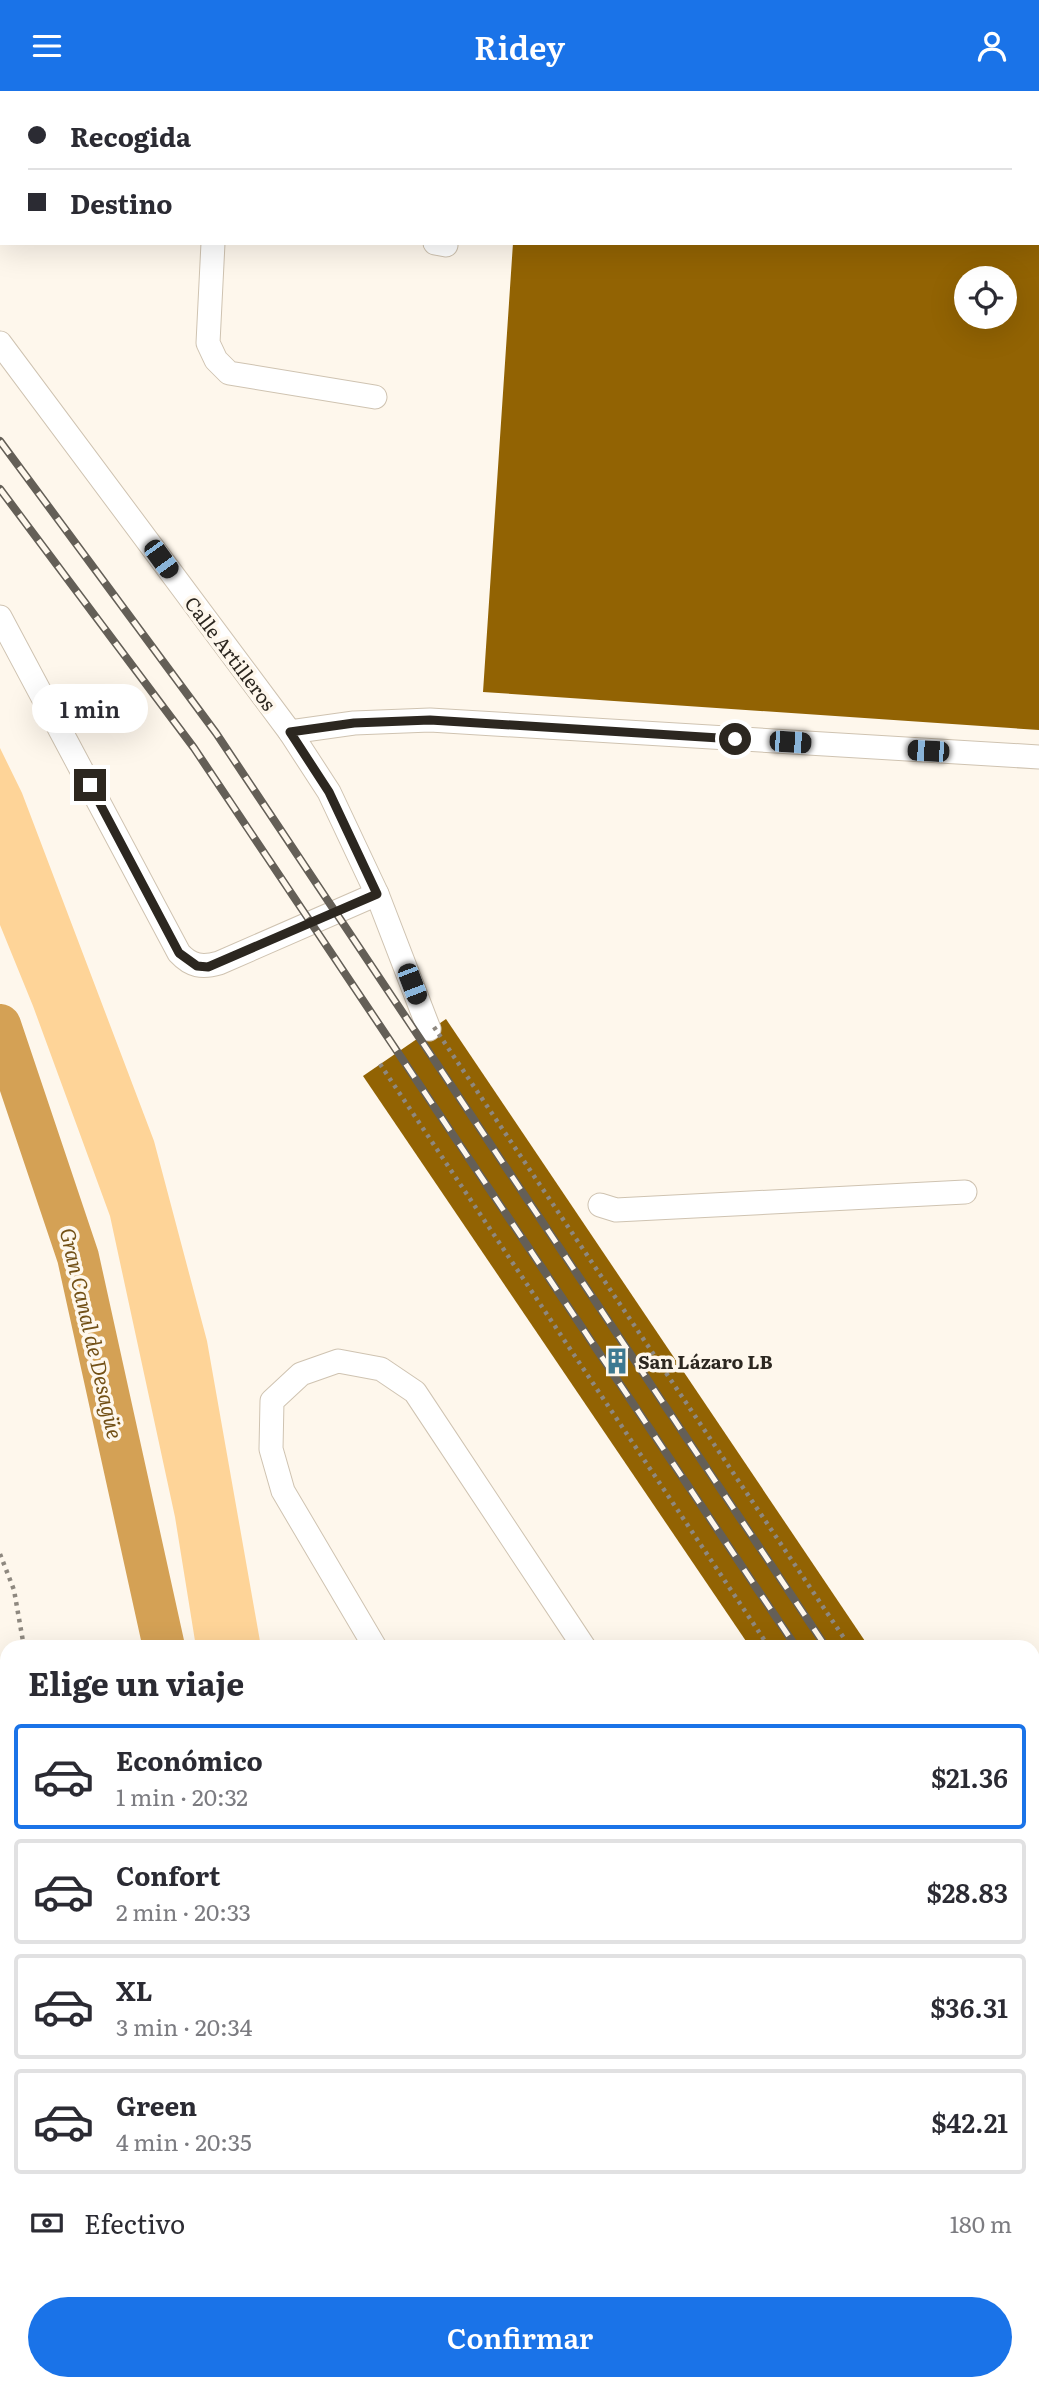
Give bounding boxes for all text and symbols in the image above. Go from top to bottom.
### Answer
text: Ridey [474,22,565,70]
icon: menu [28,27,66,65]
icon: person [973,27,1011,65]
text: Recogida [70,116,191,155]
text: Destino [70,183,173,222]
map controls [954,266,1017,329]
button: locate [954,266,1017,329]
car [141,536,182,582]
street label: Calle Artilleros [179,590,284,716]
callout: 1 min [32,683,148,733]
text: 1 min [60,691,120,725]
route start [719,723,751,755]
car [769,730,812,754]
car [907,739,950,763]
route end [74,769,106,801]
car [395,961,430,1007]
water label: Gran Canal de Desagüe [54,1224,132,1442]
building icon: San Lázaro LB [602,1346,632,1376]
place label: San Lázaro LB [638,1347,773,1375]
text: Elige un viaje [28,1658,244,1706]
text: Económico [116,1740,263,1779]
icon: car [32,1745,95,1808]
text: $21.36 [931,1757,1008,1796]
text: 1 min · 20:32 [116,1779,248,1813]
text: Confort [116,1855,220,1894]
icon: car [32,1860,95,1923]
text: $28.83 [927,1872,1008,1911]
text: 2 min · 20:33 [116,1894,251,1928]
text: XL [116,1970,153,2009]
icon: car [32,1975,95,2038]
text: $36.31 [930,1987,1008,2026]
text: 3 min · 20:34 [116,2009,253,2043]
text: Green [116,2085,197,2124]
icon: car [32,2090,95,2153]
text: $42.21 [931,2102,1008,2141]
text: 4 min · 20:35 [116,2124,252,2158]
text: Efectivo [84,2203,185,2242]
icon: cash [28,2204,66,2242]
text: 180 m [950,2206,1012,2240]
button: Confirmar [28,2297,1012,2377]

